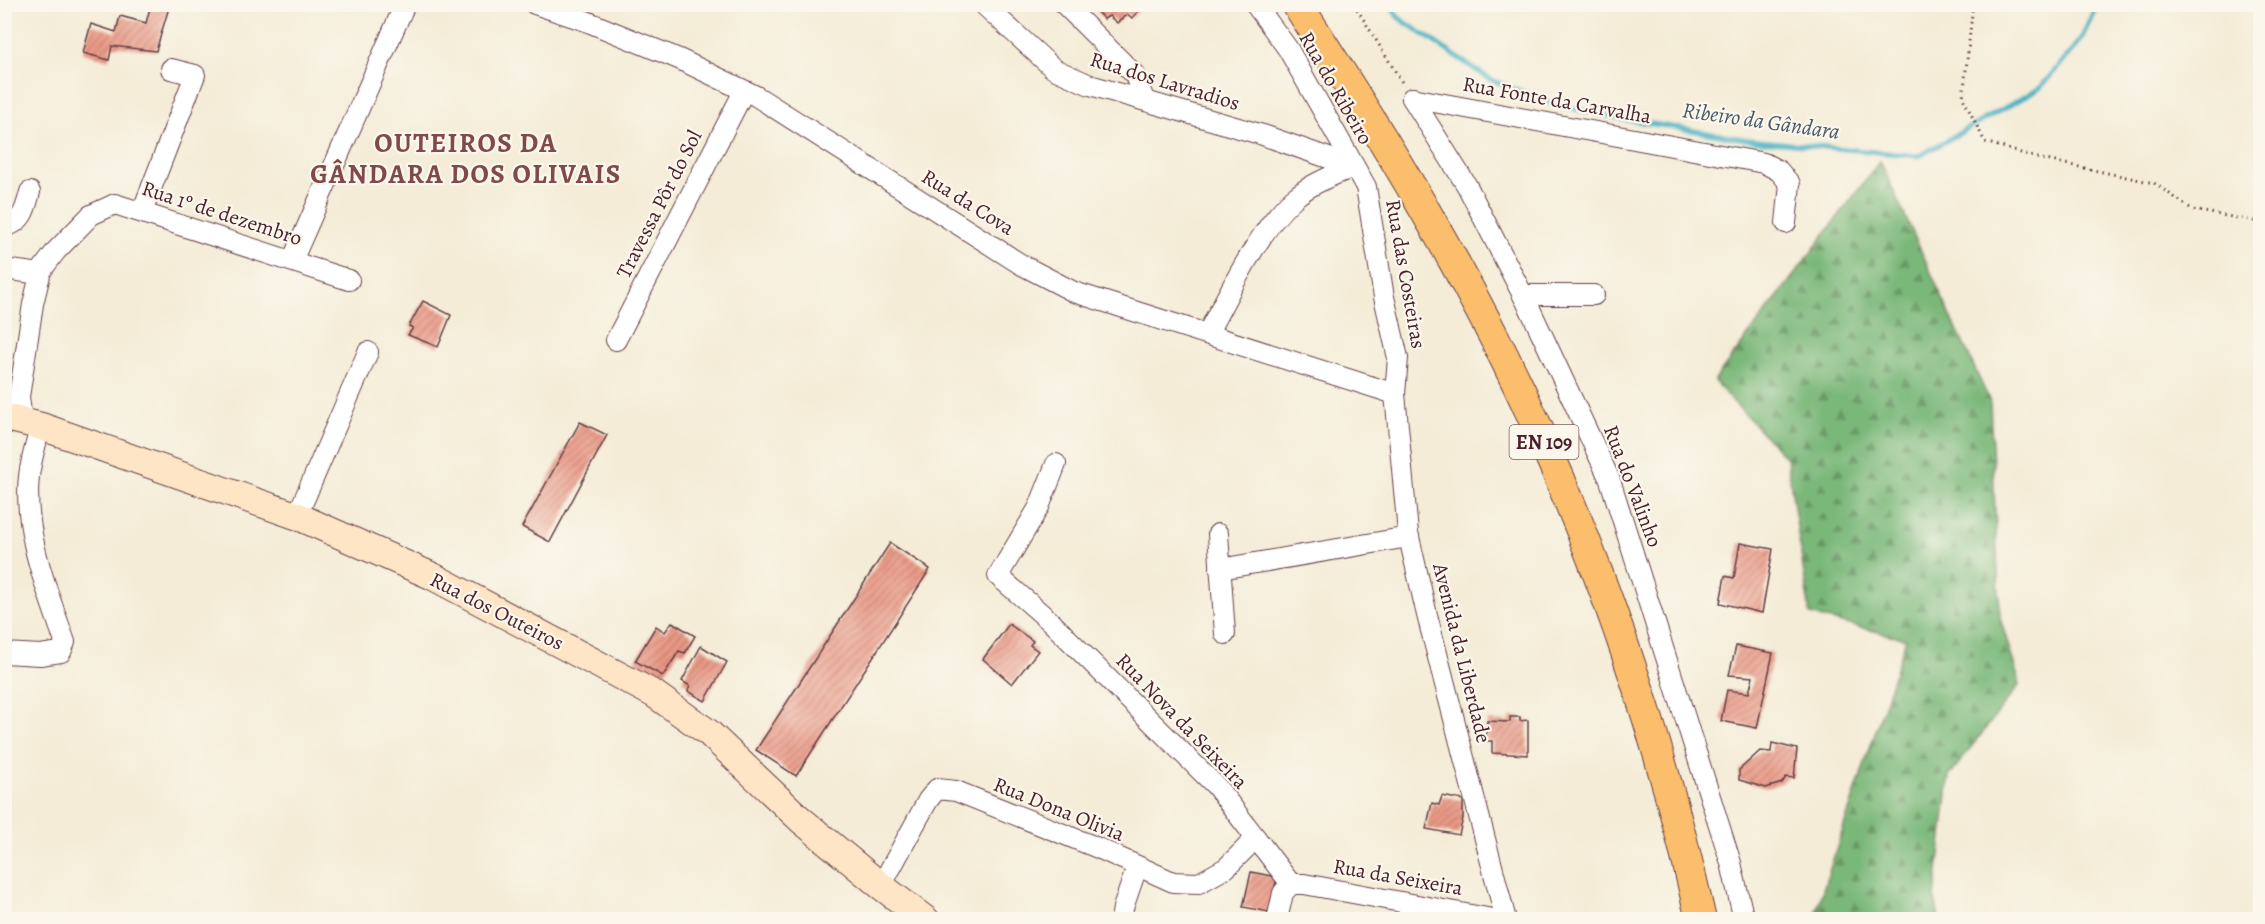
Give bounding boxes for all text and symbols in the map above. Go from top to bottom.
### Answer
street label: Rua do Ribeiro [1292,26,1380,150]
street label: Rua dos Lavradios [1087,45,1243,117]
street label: Rua Fonte da Carvalha [1460,70,1654,130]
water label: Ribeiro da Gândara [1680,95,1842,147]
district label: OUTEIROS DA GÂNDARA DOS OLIVAIS [310,125,622,192]
street label: Travessa Pôr do Sol [610,125,708,283]
street label: Rua da Cova [916,162,1020,242]
street label: Rua 1º de dezembro [138,174,306,252]
street label: Rua das Costeiras [1379,197,1433,351]
street label: Rua do Valinho [1597,421,1669,551]
road number: EN 109 [1510,425,1578,459]
street label: Avenida da Liberdade [1426,559,1498,746]
street label: Rua dos Outeiros [425,565,569,657]
street label: Rua Nova da Seixeira [1110,647,1254,795]
street label: Rua Dona Olivia [989,770,1129,848]
street label: Rua da Seixeira [1331,852,1465,902]

